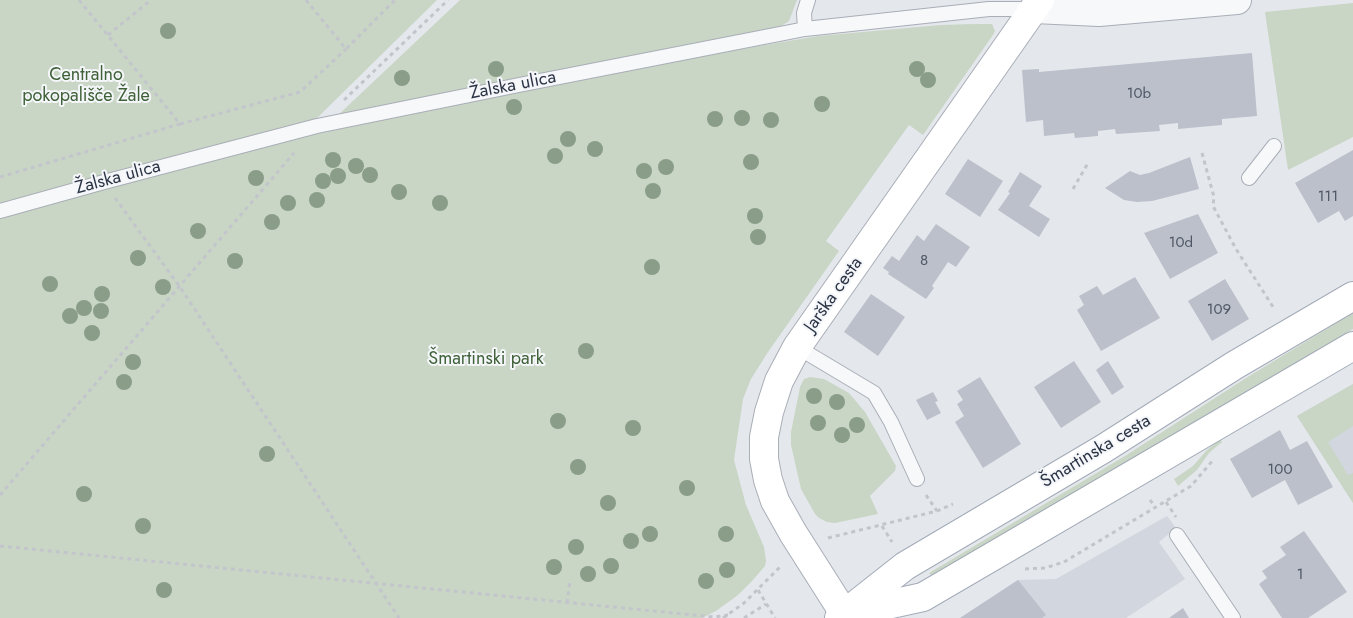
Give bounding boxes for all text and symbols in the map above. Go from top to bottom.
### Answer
park label: Centralno pokopališče Žale [22,65,150,108]
street label: Žalska ulica [468,67,558,105]
house number: 10b [1127,85,1151,103]
street label: Žalska ulica [73,156,163,200]
house number: 111 [1318,188,1338,206]
house number: 10d [1169,234,1193,252]
house number: 8 [920,252,928,270]
street label: Jarška cesta [800,253,868,337]
house number: 109 [1207,301,1231,319]
park label: Šmartinski park [428,349,544,371]
street label: Šmartinska cesta [1037,411,1155,493]
house number: 100 [1268,461,1292,479]
house number: 1 [1297,566,1303,584]

